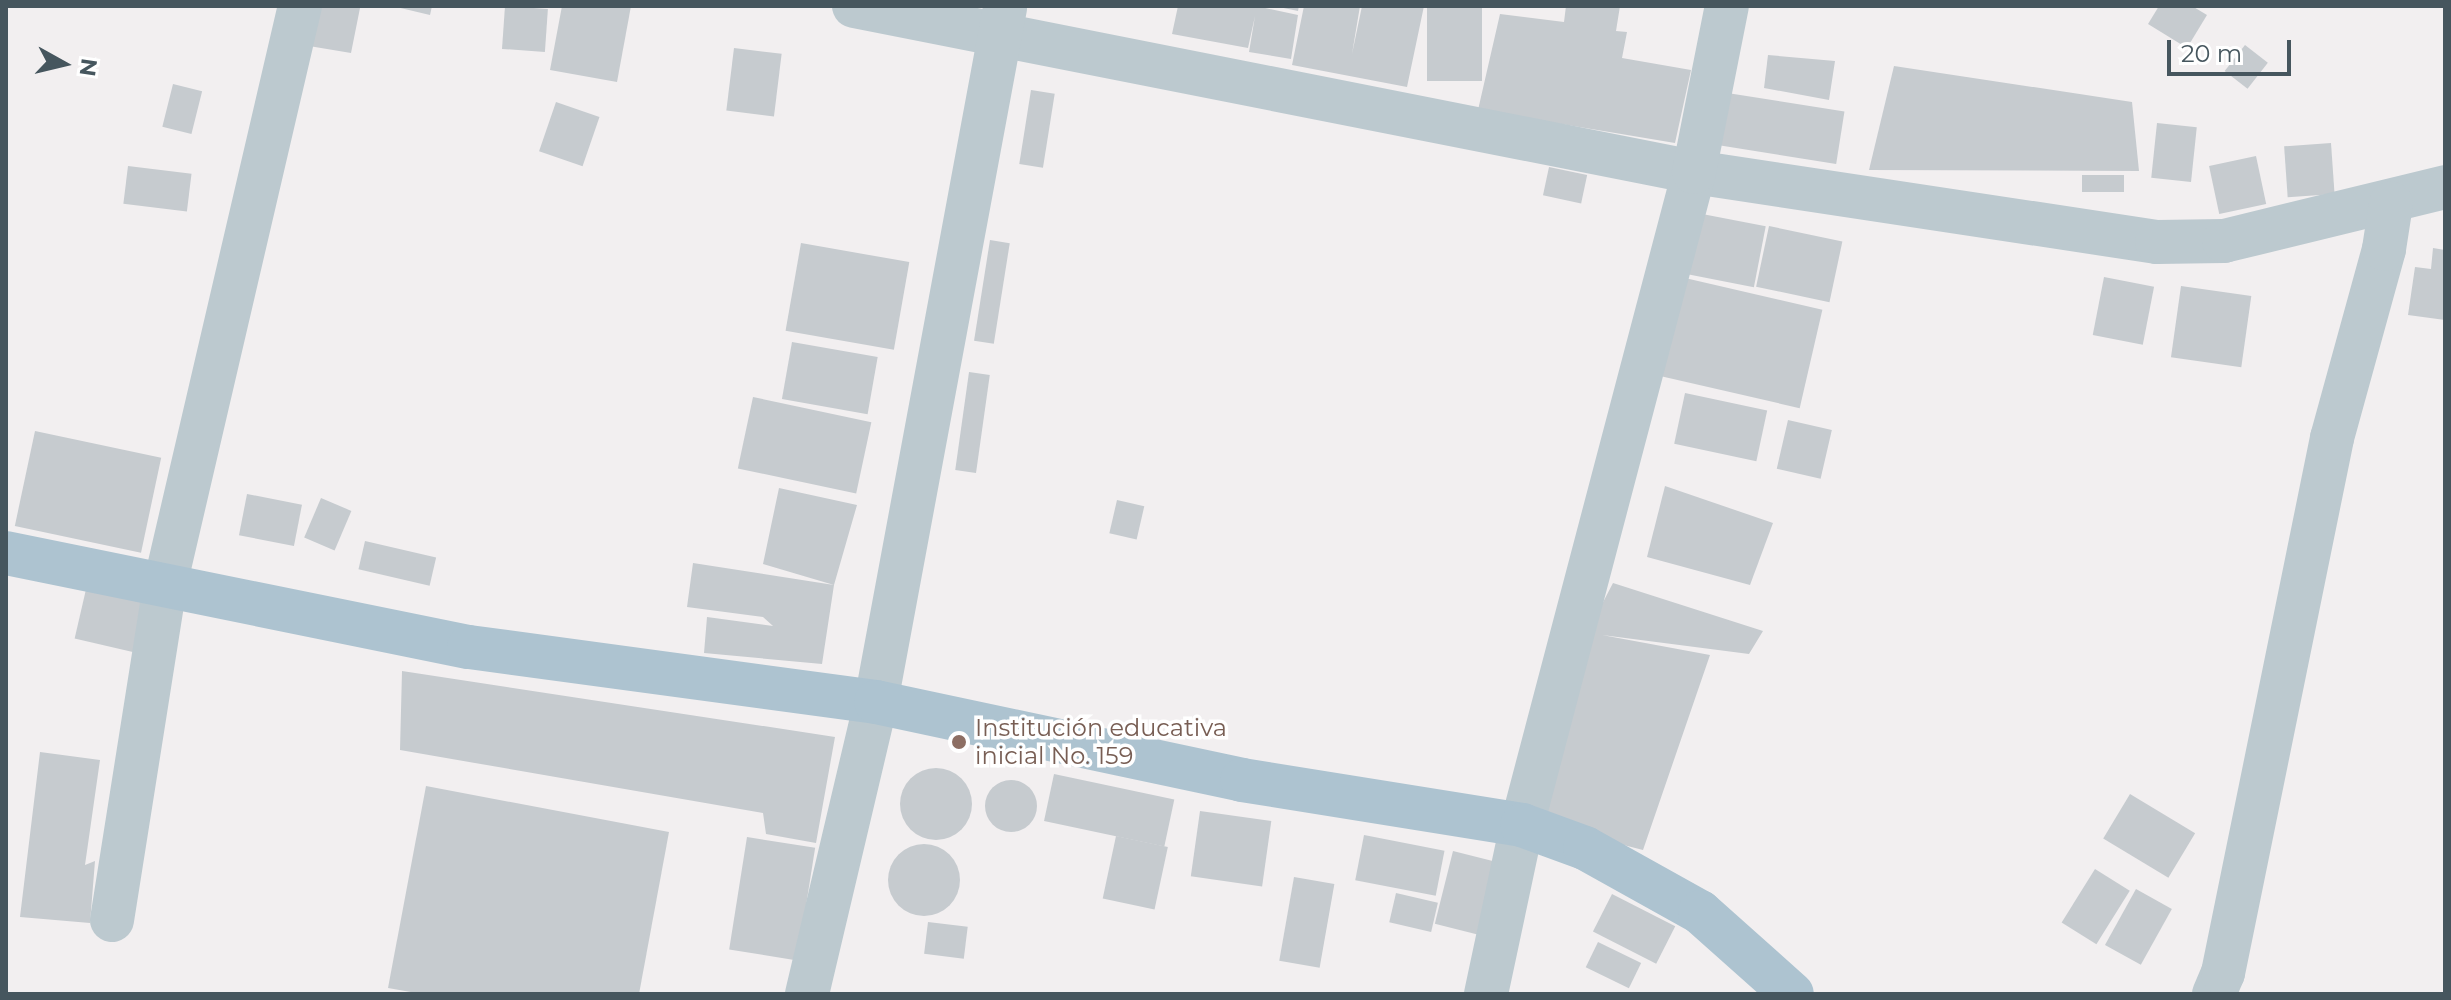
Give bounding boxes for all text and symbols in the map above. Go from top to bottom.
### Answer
north arrow [24,24,104,104]
scale bar [2171,24,2295,74]
text: 20 m [2181,39,2242,68]
text: N [74,57,103,78]
place label: Institución educativa inicial No. 159 [975,714,1227,770]
marker: Institución educativa inicial No. 159 [950,733,968,751]

